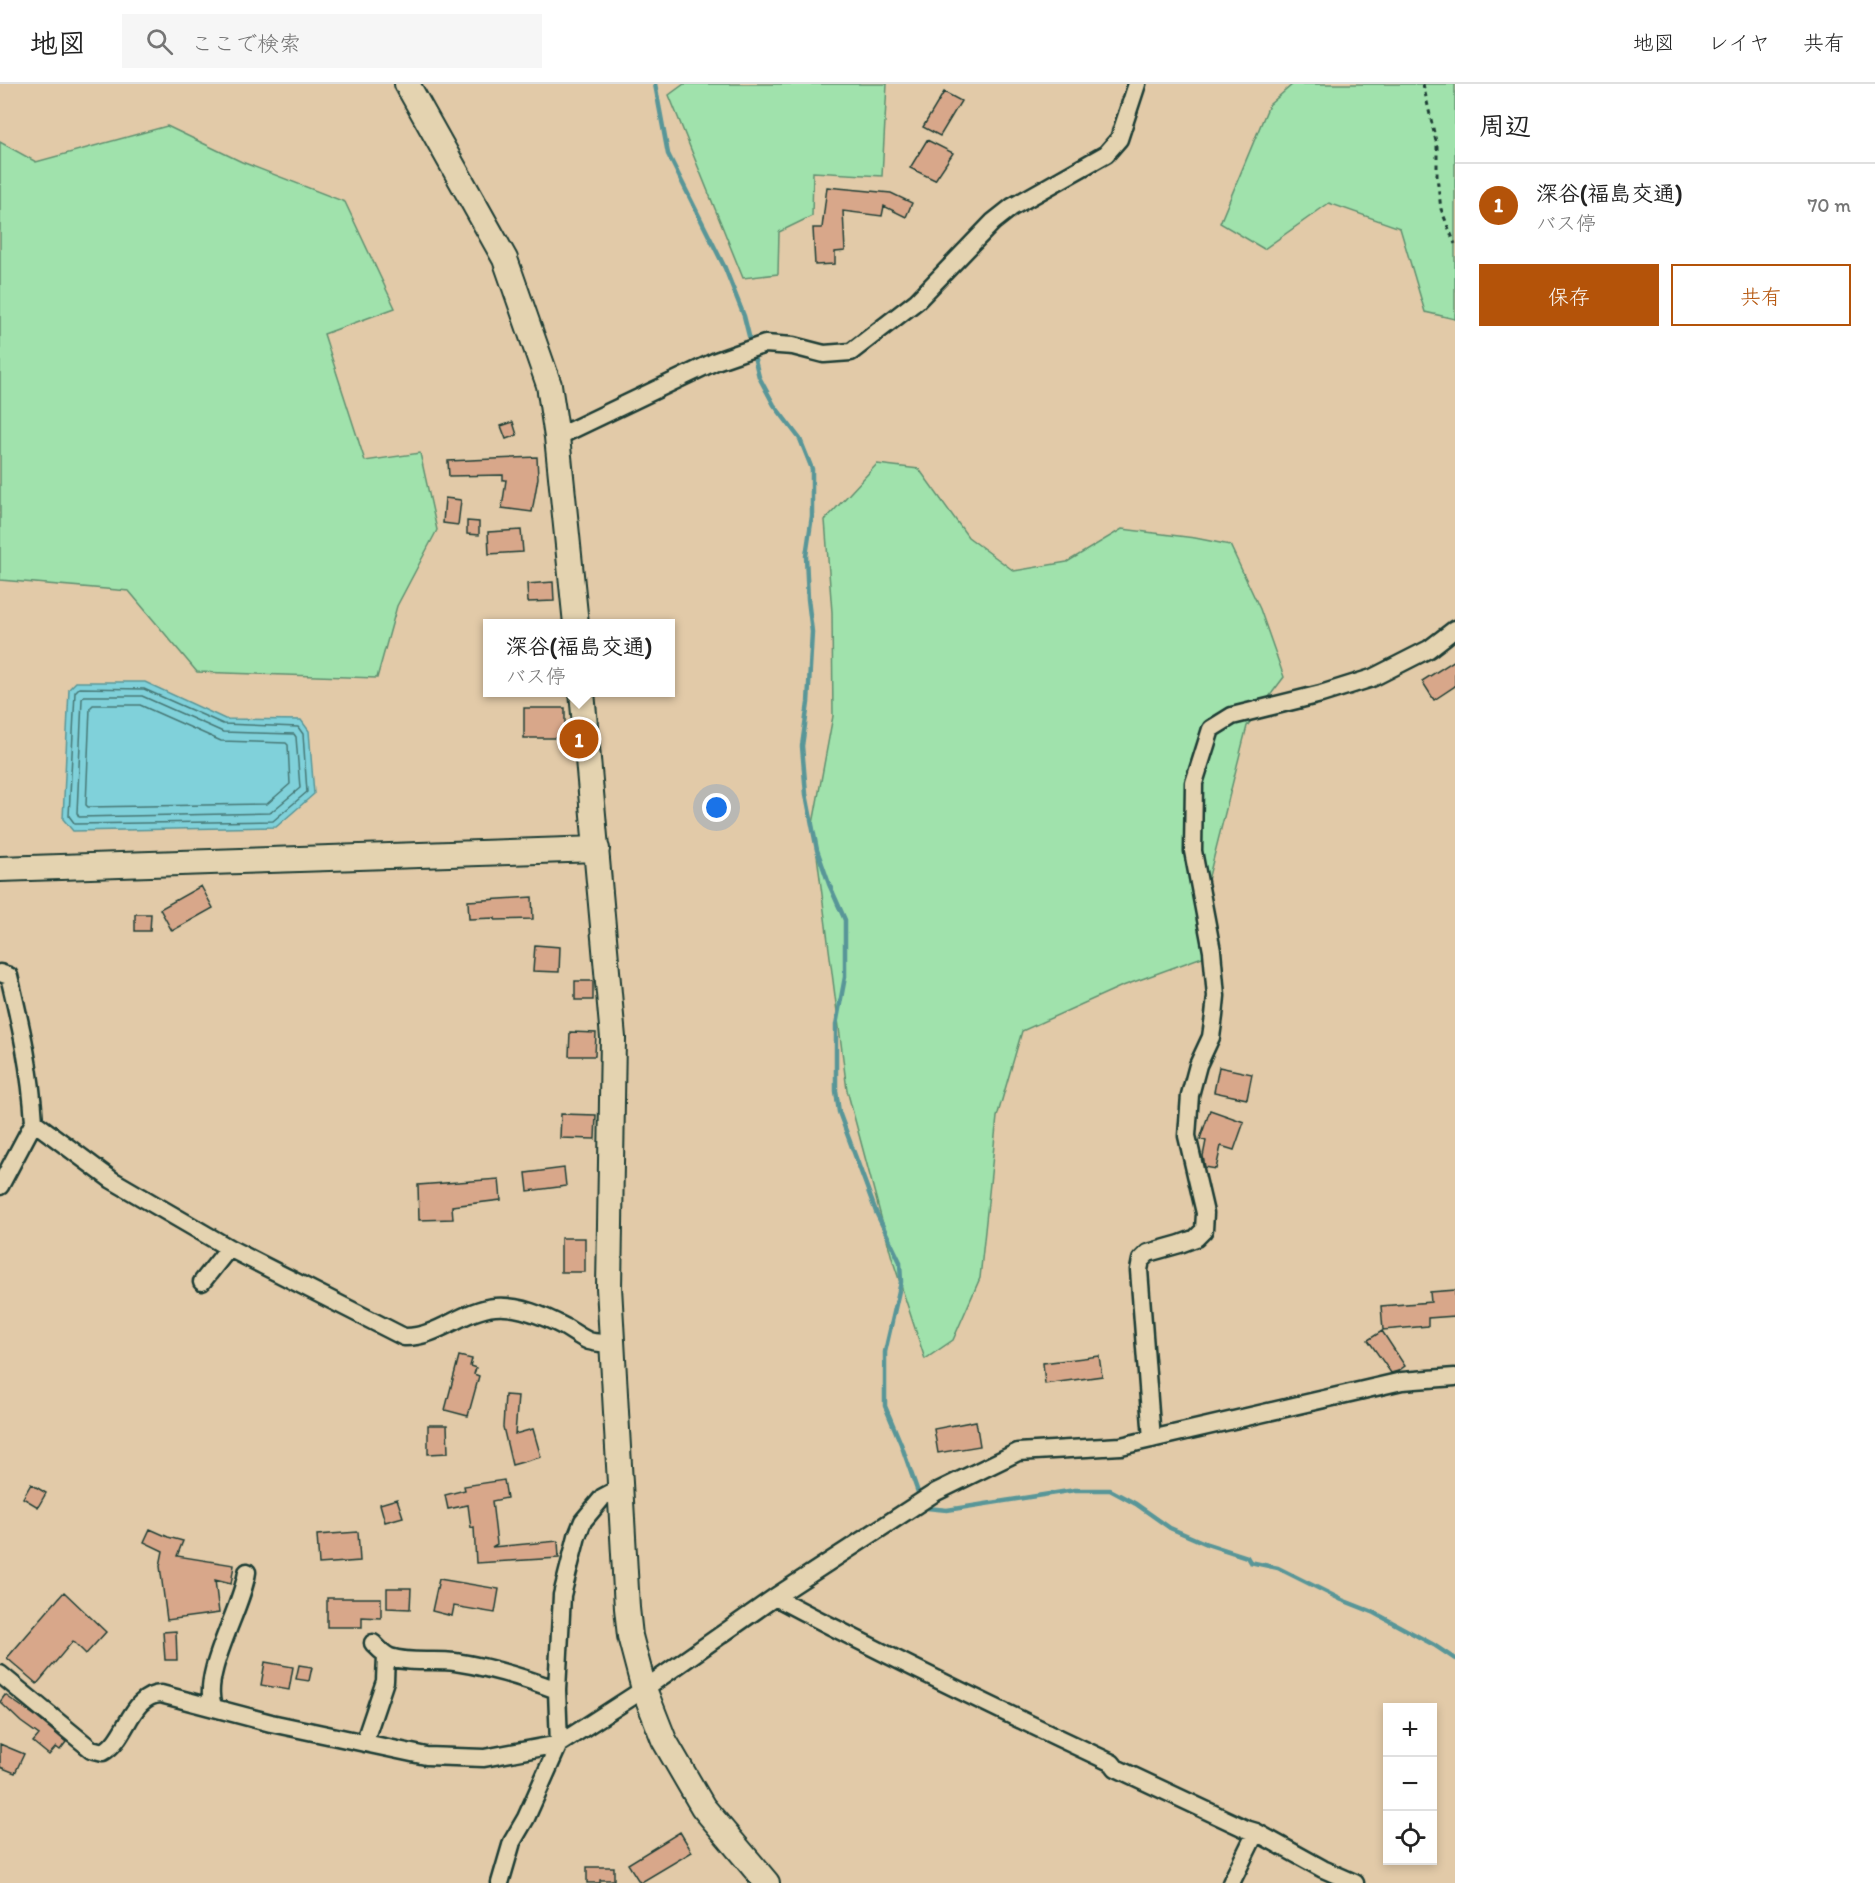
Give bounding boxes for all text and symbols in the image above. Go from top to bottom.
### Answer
search box [122,14,542,68]
icon: search [143,25,176,58]
text: 地図 [30,26,86,60]
text: ここで検索 [191,30,301,57]
text: 地図 [1633,30,1675,55]
text: レイヤ [1708,30,1770,55]
text: 共有 [1803,30,1845,55]
text: 周辺 [1479,110,1531,142]
text: 深谷(福島交通) [1536,180,1682,207]
text: 1 [1494,193,1503,217]
text: 70 m [1807,193,1851,217]
text: バス停 [1536,211,1596,235]
button: 保存 [1479,264,1659,326]
button: 共有 [1671,264,1851,326]
popup [483,619,675,697]
text: 深谷(福島交通) [506,633,652,660]
text: バス停 [506,664,566,688]
pin: 1 [560,716,598,762]
your location [702,793,731,822]
map controls [1383,1703,1437,1865]
button: + [1383,1703,1437,1757]
button: − [1383,1757,1437,1811]
button: locate [1383,1811,1437,1865]

